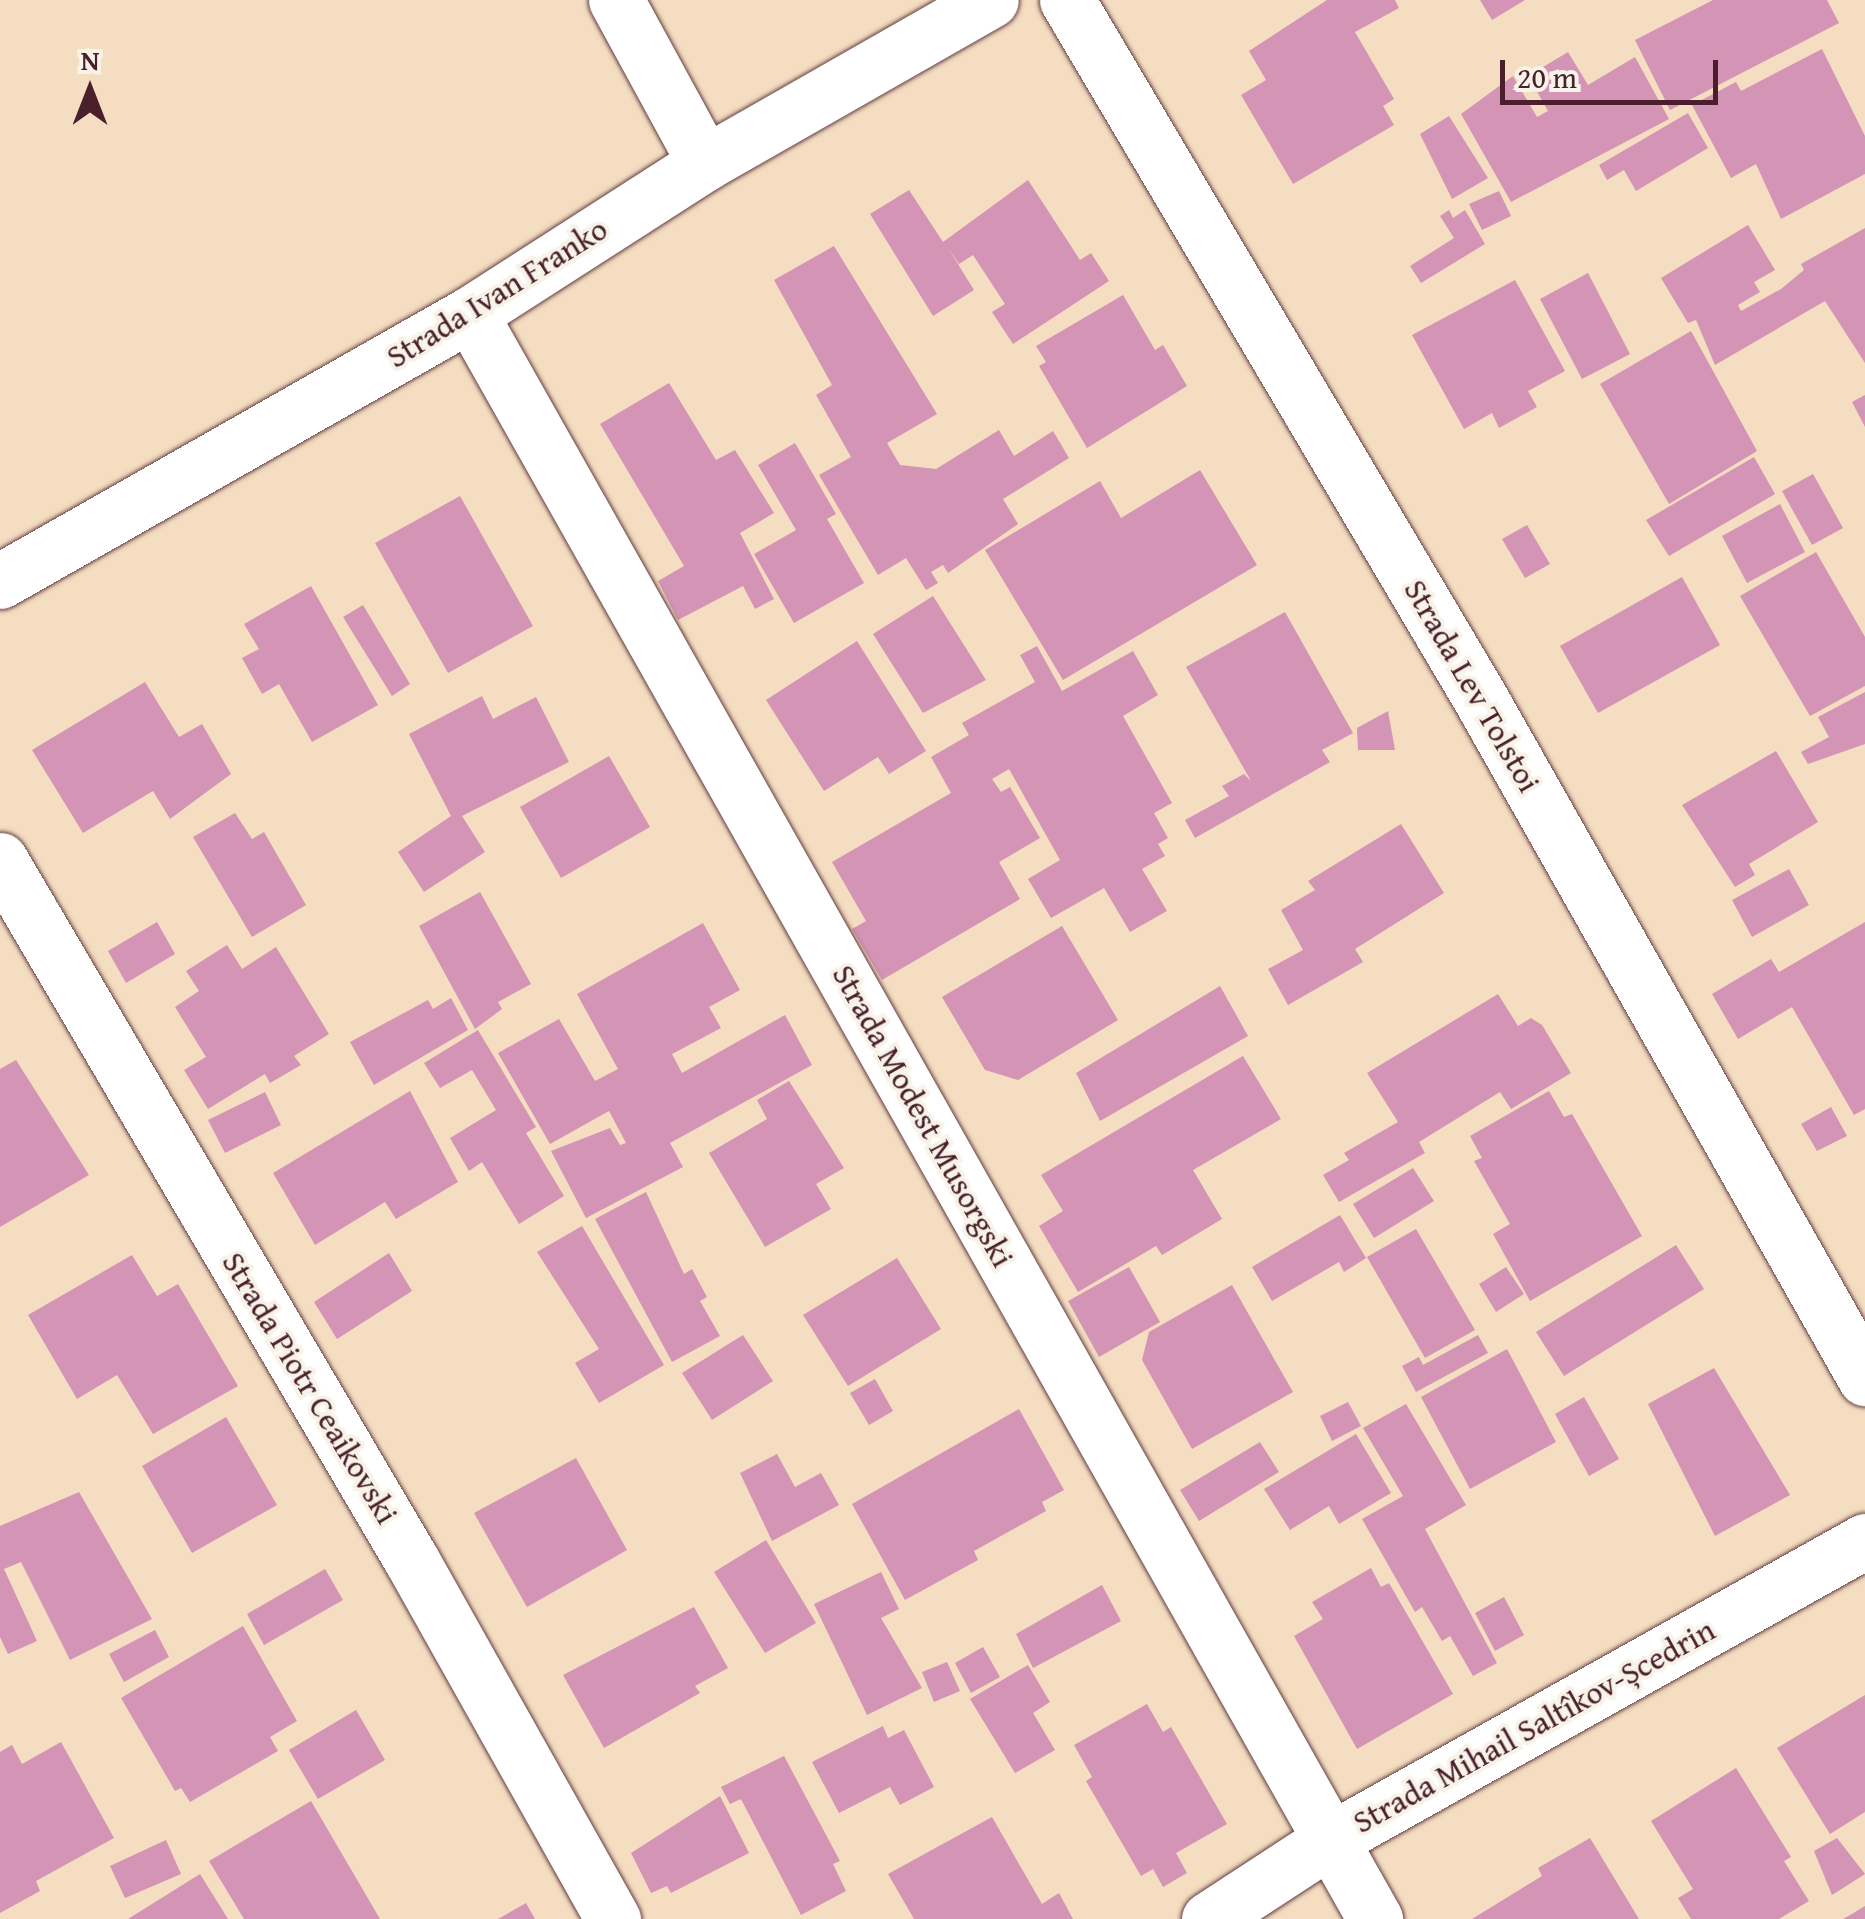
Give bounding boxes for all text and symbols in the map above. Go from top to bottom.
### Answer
text: N [81,39,99,80]
north arrow [40,40,140,140]
scale bar [1505,40,1722,102]
text: 20 m [1517,55,1577,99]
street label: Strada Ivan Franko [380,210,614,376]
street label: Strada Lev Tolstoi [1396,573,1548,799]
street label: Strada Modest Musorgski [824,958,1022,1274]
street label: Strada Piotr Ceaikovski [214,1245,406,1531]
street label: Strada Mihail Saltîkov-Șcedrin [1346,1610,1722,1842]

